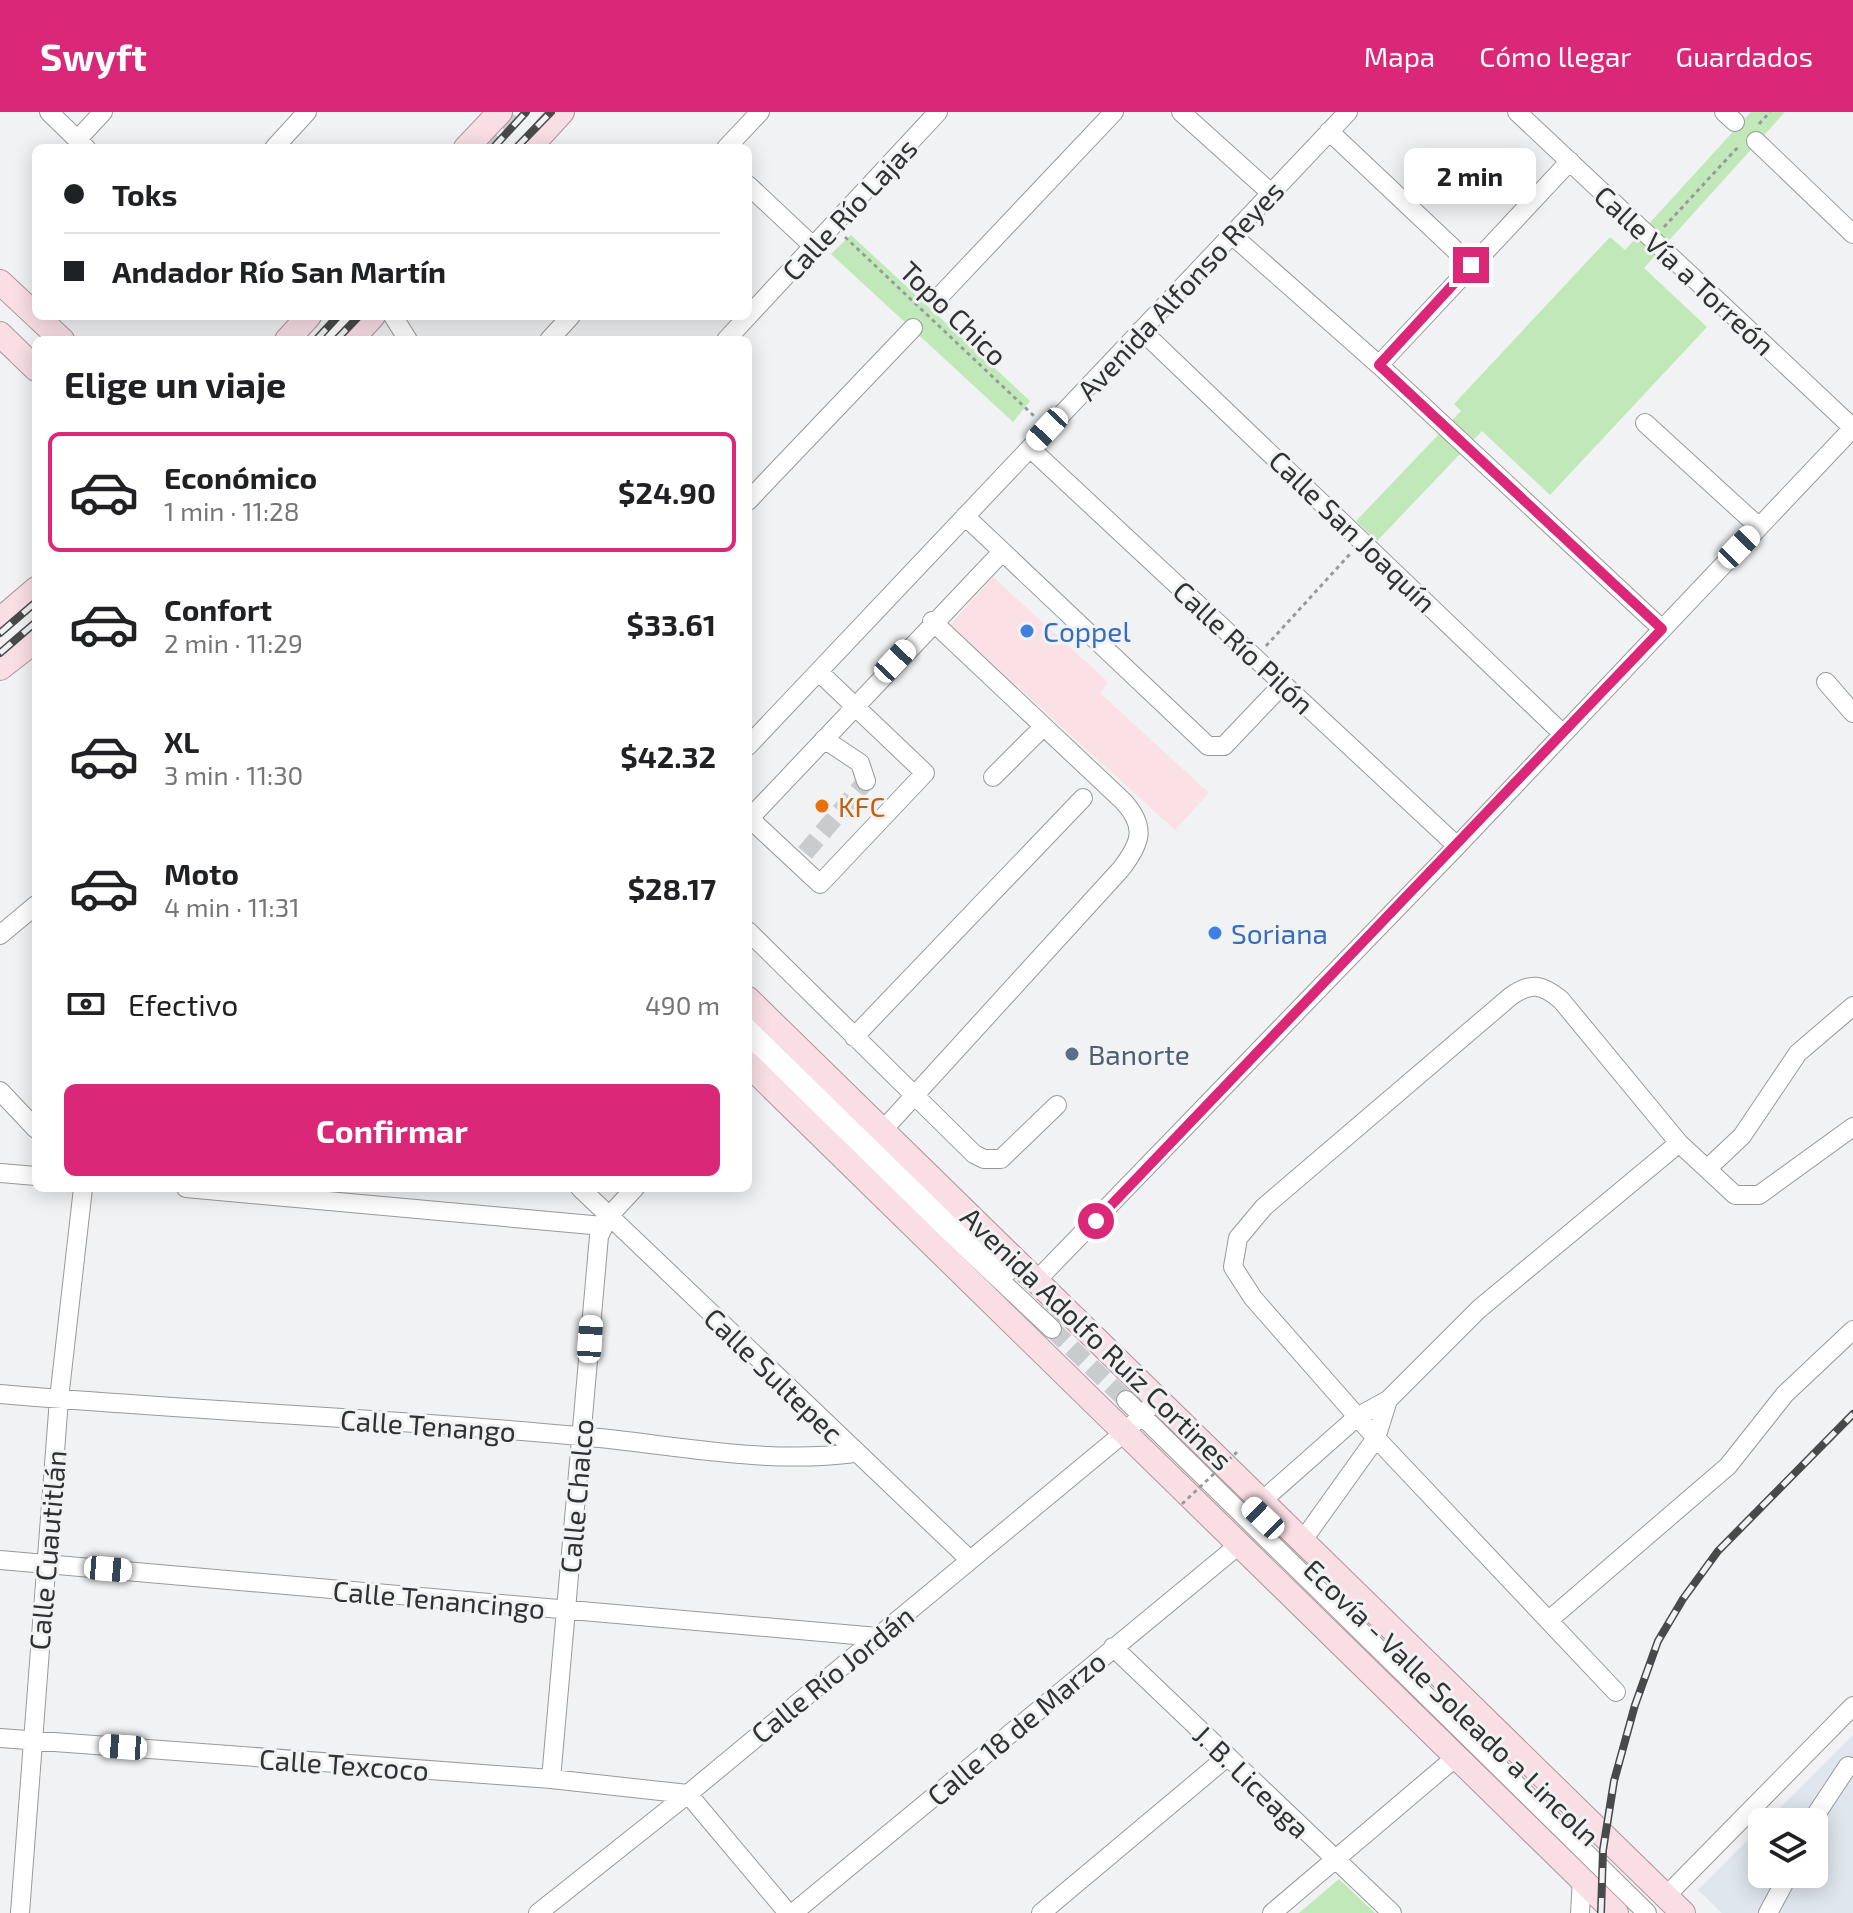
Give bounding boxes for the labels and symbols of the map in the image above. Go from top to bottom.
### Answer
street label: Calle Río Lajas [774,131,924,287]
callout: 2 min [1405,149,1537,205]
street label: Avenida Alfonso Reyes [1070,173,1290,407]
street label: Calle Vía a Torreón [1588,178,1782,362]
route end [1453,247,1489,283]
street label: Topo Chico [893,254,1015,372]
car [1022,403,1072,455]
street label: Calle San Joaquín [1263,443,1443,619]
car [1714,521,1764,573]
street label: Calle Río Pilón [1167,573,1321,721]
place label: Coppel [1043,614,1131,648]
marker: Coppel [1018,622,1036,640]
car [870,635,920,687]
place label: KFC [838,789,885,823]
marker: KFC [813,797,831,815]
place label: Soriana [1231,916,1328,950]
marker: Soriana [1206,924,1224,942]
place label: Banorte [1088,1037,1190,1071]
marker: Banorte [1063,1045,1081,1063]
street label: Avenida Adolfo Ruíz Cortines [954,1199,1240,1477]
route start [1078,1203,1114,1239]
street label: Calle Sultepec [698,1300,850,1450]
car [576,1314,604,1364]
street label: Calle Tenango [339,1402,517,1448]
street label: Calle Chalco [552,1418,600,1574]
street label: Calle Cuautitlán [21,1449,73,1651]
car [1237,1493,1289,1543]
street label: Ecovía - Valle Soleado a Lincoln [1297,1552,1607,1852]
car [83,1555,133,1583]
street label: Calle Tenancingo [331,1573,547,1625]
street label: Calle Río Jordán [744,1598,920,1750]
street label: Calle 18 de Marzo [920,1644,1112,1812]
street label: J. B. Liceaga [1187,1717,1317,1845]
car [98,1733,148,1761]
street label: Calle Texcoco [258,1741,430,1787]

